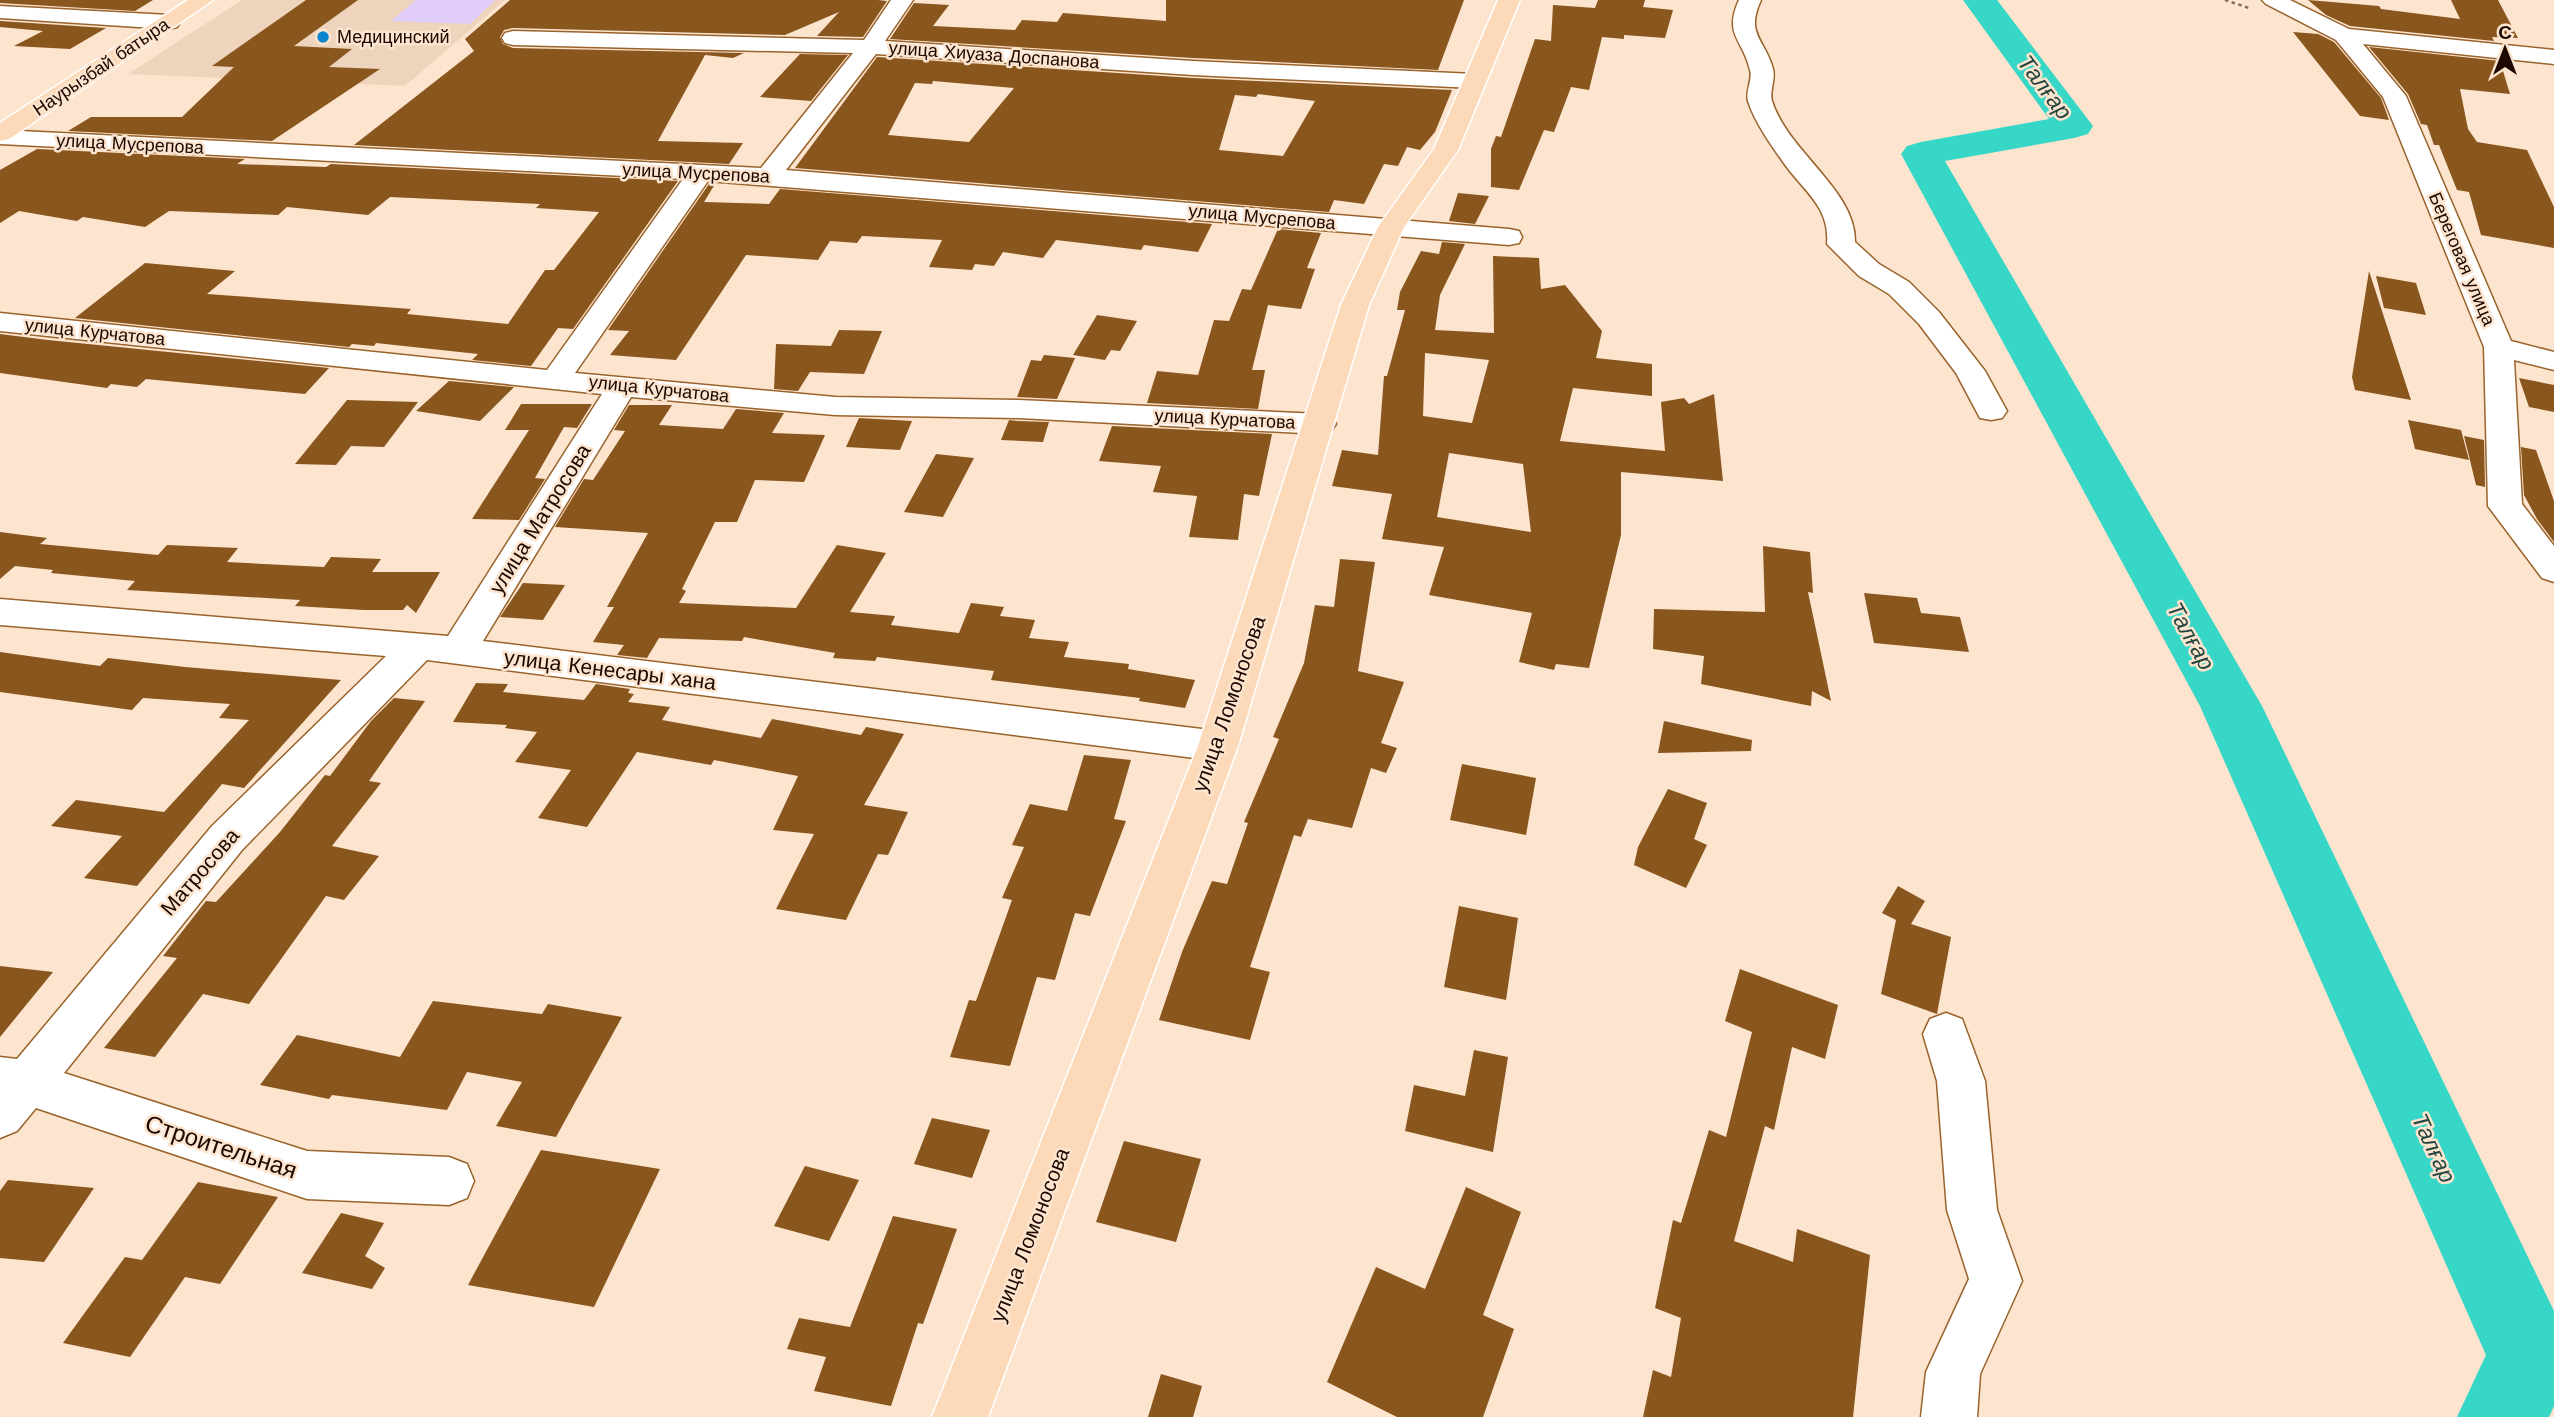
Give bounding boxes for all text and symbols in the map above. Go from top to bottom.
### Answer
street label: Наурызбай батыра [29,13,173,120]
north arrow [2470,14,2540,84]
text: С [2498,21,2512,44]
place label: Медицинский [337,26,450,47]
marker: Медицинский [315,29,331,45]
street label: улица Хиуаза Доспанова [888,37,1101,72]
water label: Талғар [2012,50,2078,125]
street label: улица Мусрепова [56,129,205,158]
street label: улица Мусрепова [622,158,771,187]
street label: Береговая улица [2425,189,2500,330]
street label: улица Мусрепова [1188,200,1338,233]
street label: улица Курчатова [24,314,167,349]
street label: улица Курчатова [588,371,731,406]
street label: улица Курчатова [1154,404,1297,433]
street label: улица Матросова [483,439,596,598]
water label: Талғар [2161,598,2220,675]
street label: улица Ломоносова [1187,612,1271,795]
street label: улица Кенесары хана [503,644,718,695]
street label: Матросова [155,823,244,920]
street label: Строительная [142,1109,300,1185]
water label: Талғар [2406,1109,2461,1187]
street label: улица Ломоносова [985,1144,1074,1326]

